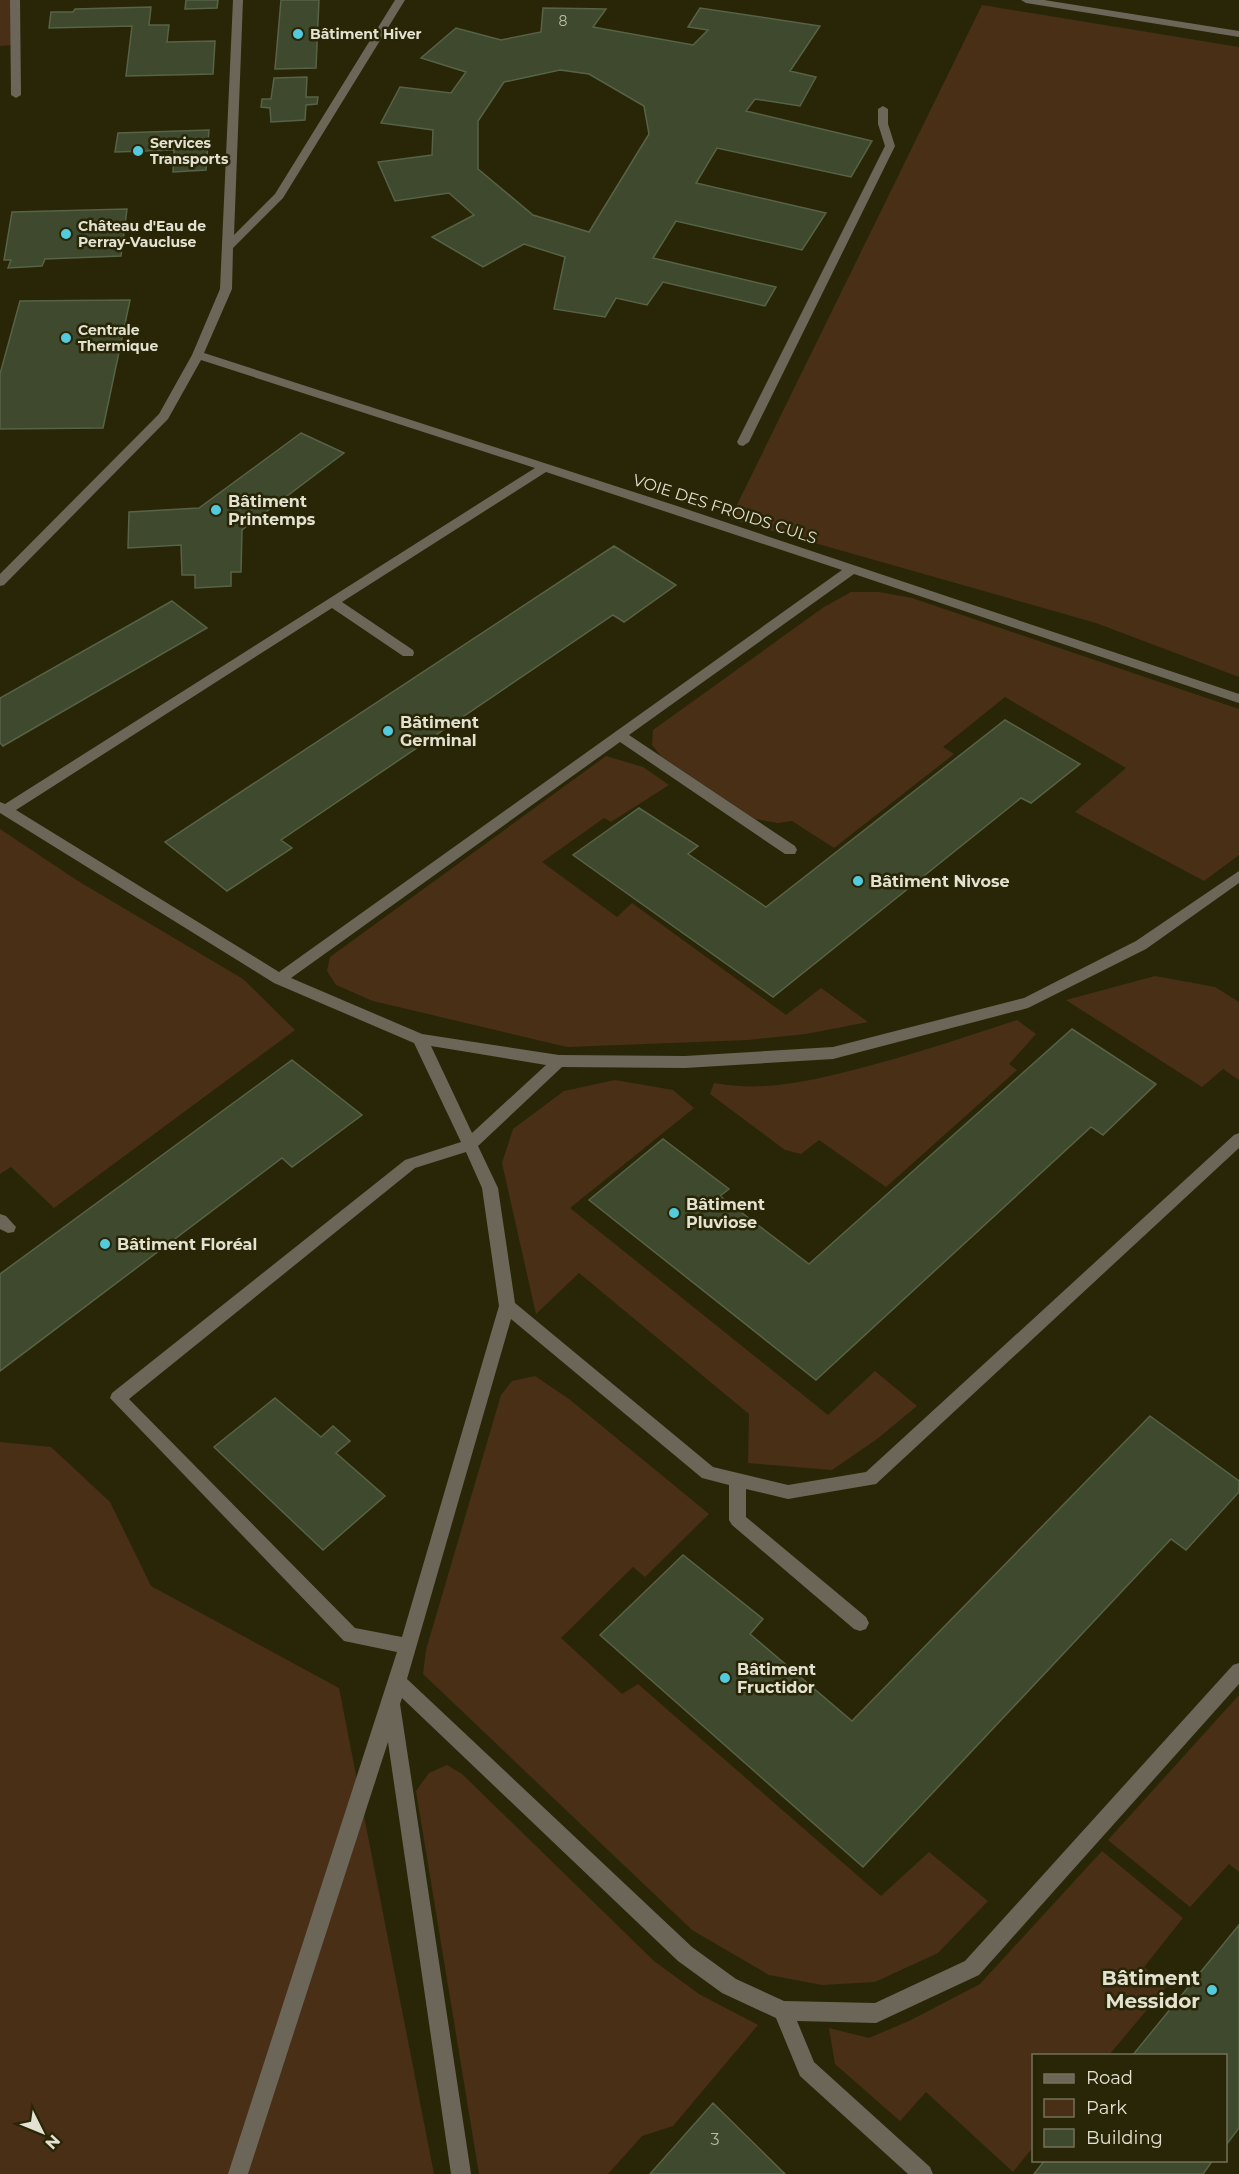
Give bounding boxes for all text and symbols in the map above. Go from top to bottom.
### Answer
house number: 8 [559,12,568,30]
place label: Bâtiment Hiver [310,25,422,43]
marker: Bâtiment Hiver [291,27,305,41]
place label: Services Transports [150,134,229,168]
marker: Services Transports [131,144,145,158]
place label: Château d'Eau de Perray-Vaucluse [78,217,206,251]
marker: Château d'Eau de Perray-Vaucluse [59,227,73,241]
place label: Centrale Thermique [78,321,158,355]
marker: Centrale Thermique [59,331,73,345]
street label: VOIE DES FROIDS CULS [631,470,820,548]
place label: Bâtiment Printemps [228,492,316,529]
marker: Bâtiment Printemps [209,503,223,517]
place label: Bâtiment Germinal [400,713,479,750]
marker: Bâtiment Germinal [381,724,395,738]
place label: Bâtiment Nivose [870,872,1010,891]
marker: Bâtiment Nivose [851,874,865,888]
place label: Bâtiment Pluviose [686,1195,765,1232]
marker: Bâtiment Pluviose [667,1206,681,1220]
place label: Bâtiment Floréal [117,1235,257,1254]
marker: Bâtiment Floréal [98,1237,112,1251]
place label: Bâtiment Fructidor [737,1660,816,1697]
marker: Bâtiment Fructidor [718,1671,732,1685]
place label: Bâtiment Messidor [1101,1966,1200,2013]
marker: Bâtiment Messidor [1205,1983,1219,1997]
legend [1032,2054,1227,2162]
text: Road [1086,2067,1133,2089]
text: Park [1086,2097,1127,2119]
north arrow [12,2102,72,2162]
text: Building [1086,2127,1163,2149]
house number: 3 [710,2130,720,2149]
text: N [41,2131,64,2153]

